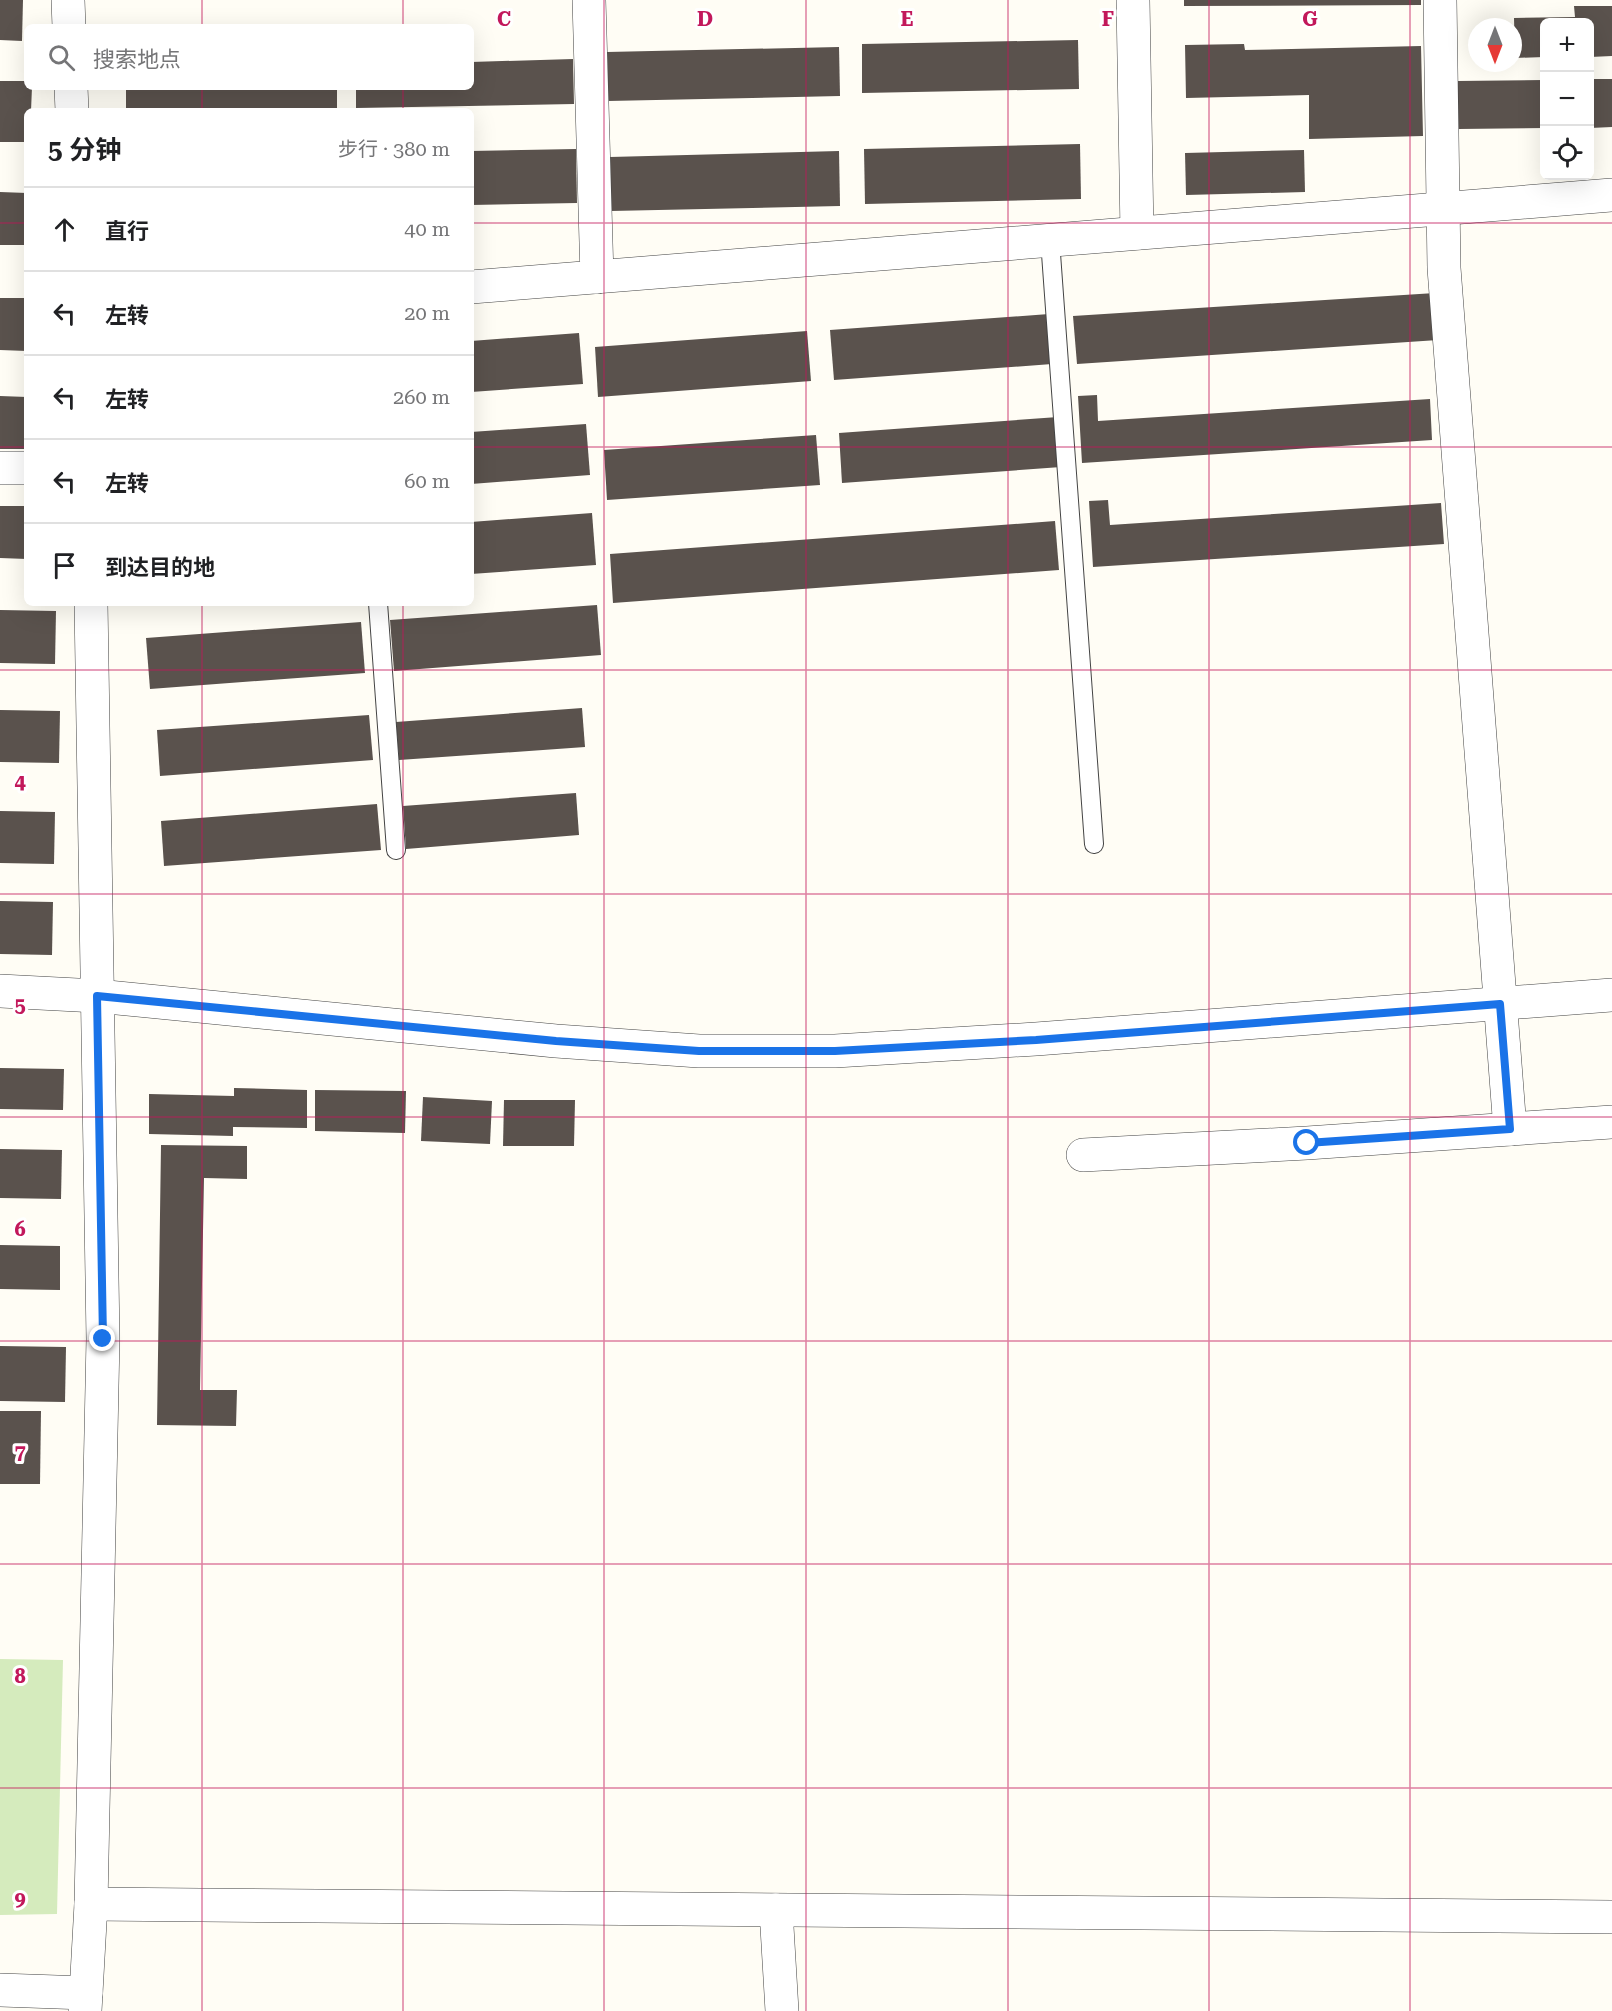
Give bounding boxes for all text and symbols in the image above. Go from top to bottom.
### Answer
text: C [497,7,511,31]
text: D [697,7,713,31]
text: E [901,7,914,31]
text: F [1102,7,1114,31]
text: G [1302,7,1318,31]
north arrow [1468,18,1522,72]
map controls [1540,18,1594,180]
button: + [1540,18,1594,72]
search box [24,24,474,90]
icon: search [45,41,78,74]
text: 搜索地点 [93,47,181,72]
button: − [1540,72,1594,126]
button: locate [1540,126,1594,180]
text: 5 分钟 [48,135,121,165]
text: 步行 · 380 m [338,137,450,161]
icon: ahead [48,213,81,246]
text: 40 m [404,217,450,241]
text: 直行 [105,219,149,244]
icon: left [48,297,81,330]
text: 20 m [404,301,450,325]
text: 左转 [105,303,149,328]
icon: left [48,381,81,414]
text: 260 m [393,385,450,409]
text: 左转 [105,387,149,412]
icon: left [48,465,81,498]
text: 60 m [404,469,450,493]
text: 左转 [105,471,149,496]
icon: arrive [48,549,81,582]
text: 到达目的地 [105,555,215,580]
text: 4 [14,770,26,794]
text: 5 [14,993,26,1017]
route start [1293,1129,1319,1155]
text: 6 [14,1217,26,1241]
route end [89,1325,115,1351]
text: 7 [14,1440,26,1464]
text: 8 [14,1664,26,1688]
text: 9 [14,1887,26,1911]

